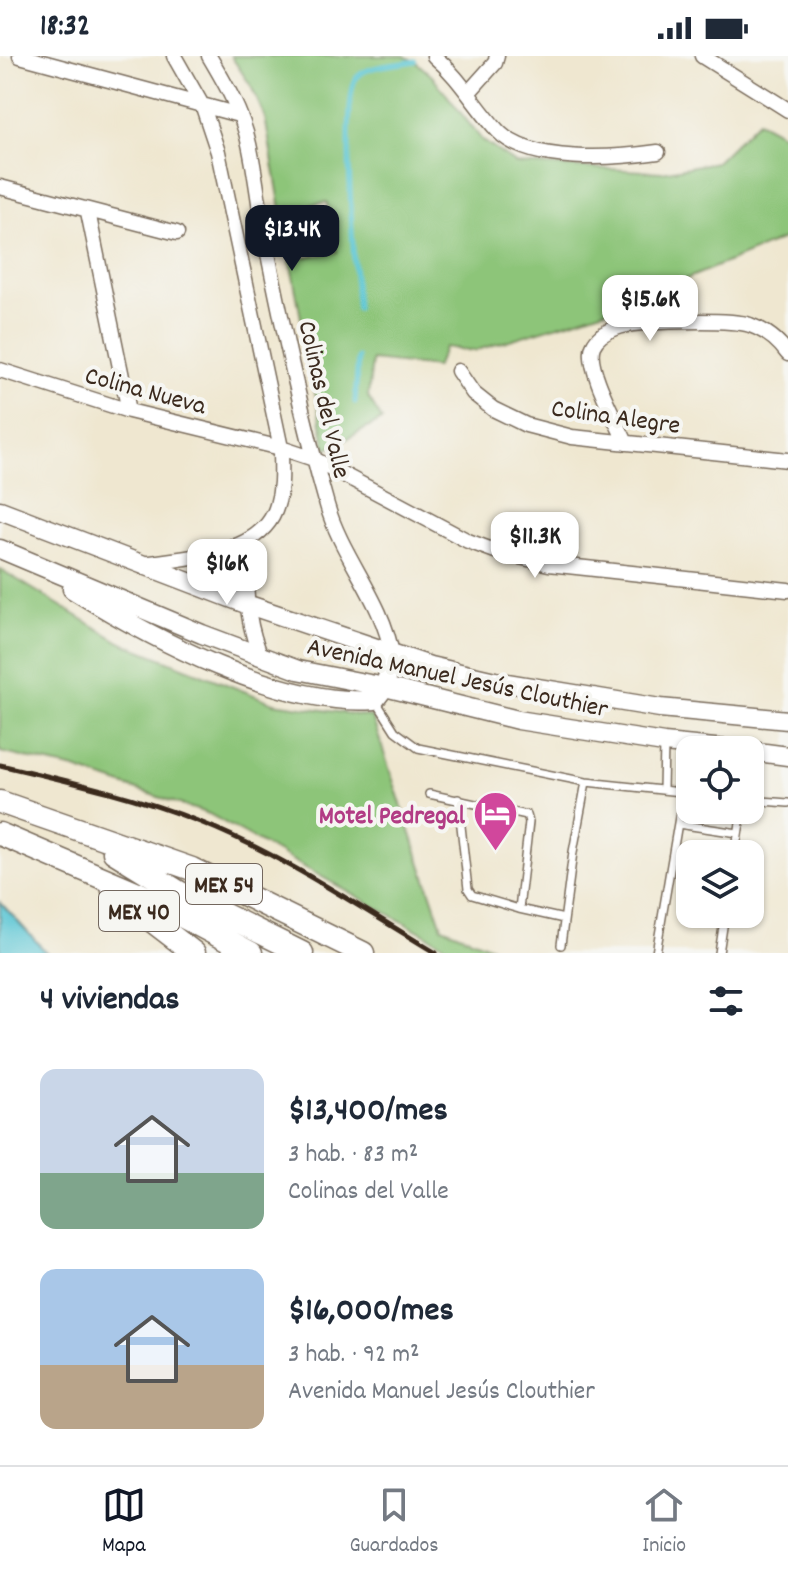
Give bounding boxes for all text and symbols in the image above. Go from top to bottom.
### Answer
text: 18:32 [40,7,90,50]
pin: $13.4K [227,205,357,273]
text: $13.4K [263,212,321,249]
pin: $15.6K [585,275,715,343]
text: $15.6K [620,282,680,319]
street label: Colinas del Valle [286,317,359,482]
street label: Colina Nueva [80,358,211,427]
street label: Colina Alegre [549,391,682,446]
pin: $11.3K [470,512,600,580]
text: $11.3K [509,519,561,556]
pin: $16K [180,539,274,607]
text: $16K [205,546,249,583]
street label: Avenida Manuel Jesús Clouthier [303,629,612,729]
map controls [676,736,764,928]
button: locate [676,736,764,824]
hotel icon: Motel Pedregal [472,790,520,853]
place label: Motel Pedregal [319,799,466,836]
button: layers [676,840,764,928]
road number: MEX 54 [186,864,262,904]
road number: MEX 40 [99,891,179,931]
text: 4 viviendas [40,977,180,1026]
icon: filters [704,979,748,1023]
text: $13,400/mes [288,1088,448,1137]
icon: home [104,1101,200,1197]
text: 3 hab. · 83 m² [288,1137,418,1174]
text: Colinas del Valle [288,1174,449,1211]
text: $16,000/mes [288,1288,454,1337]
icon: home [104,1301,200,1397]
text: 3 hab. · 92 m² [288,1337,420,1374]
text: Avenida Manuel Jesús Clouthier [288,1374,595,1411]
tab: Mapa [102,1483,146,1562]
tab: Guardados [349,1483,439,1562]
tab: Inicio [642,1483,686,1562]

